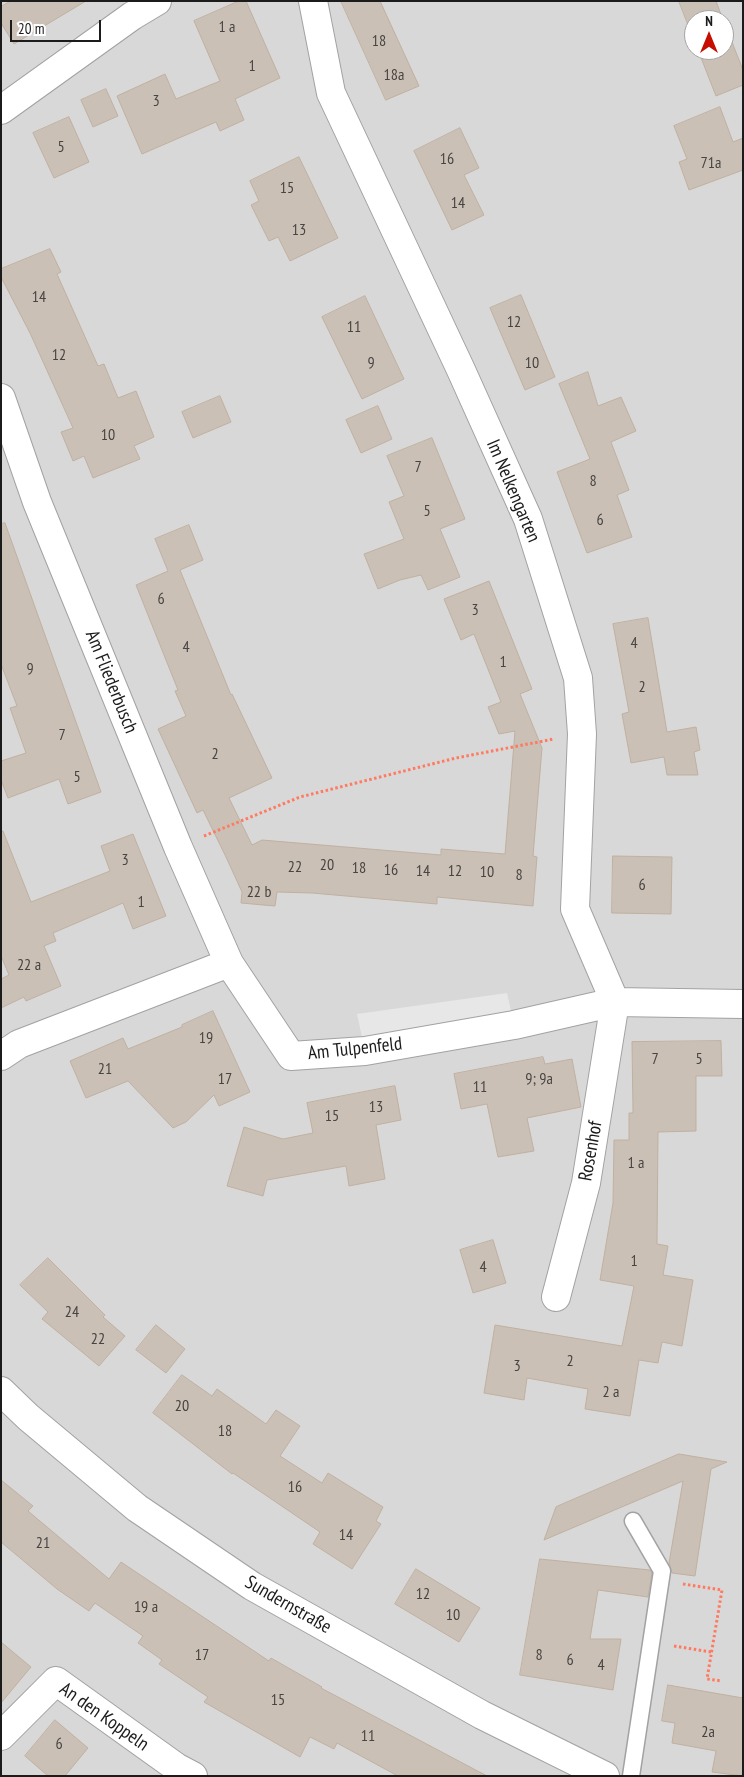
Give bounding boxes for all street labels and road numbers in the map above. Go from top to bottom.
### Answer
street label: Im Nelkengarten [481,436,545,546]
street label: Am Fliederbusch [80,627,142,737]
street label: Am Tulpenfeld [307,1033,403,1065]
street label: Rosenhof [575,1119,607,1183]
street label: Sundernstraße [241,1571,335,1639]
street label: An den Koppeln [55,1678,153,1756]

